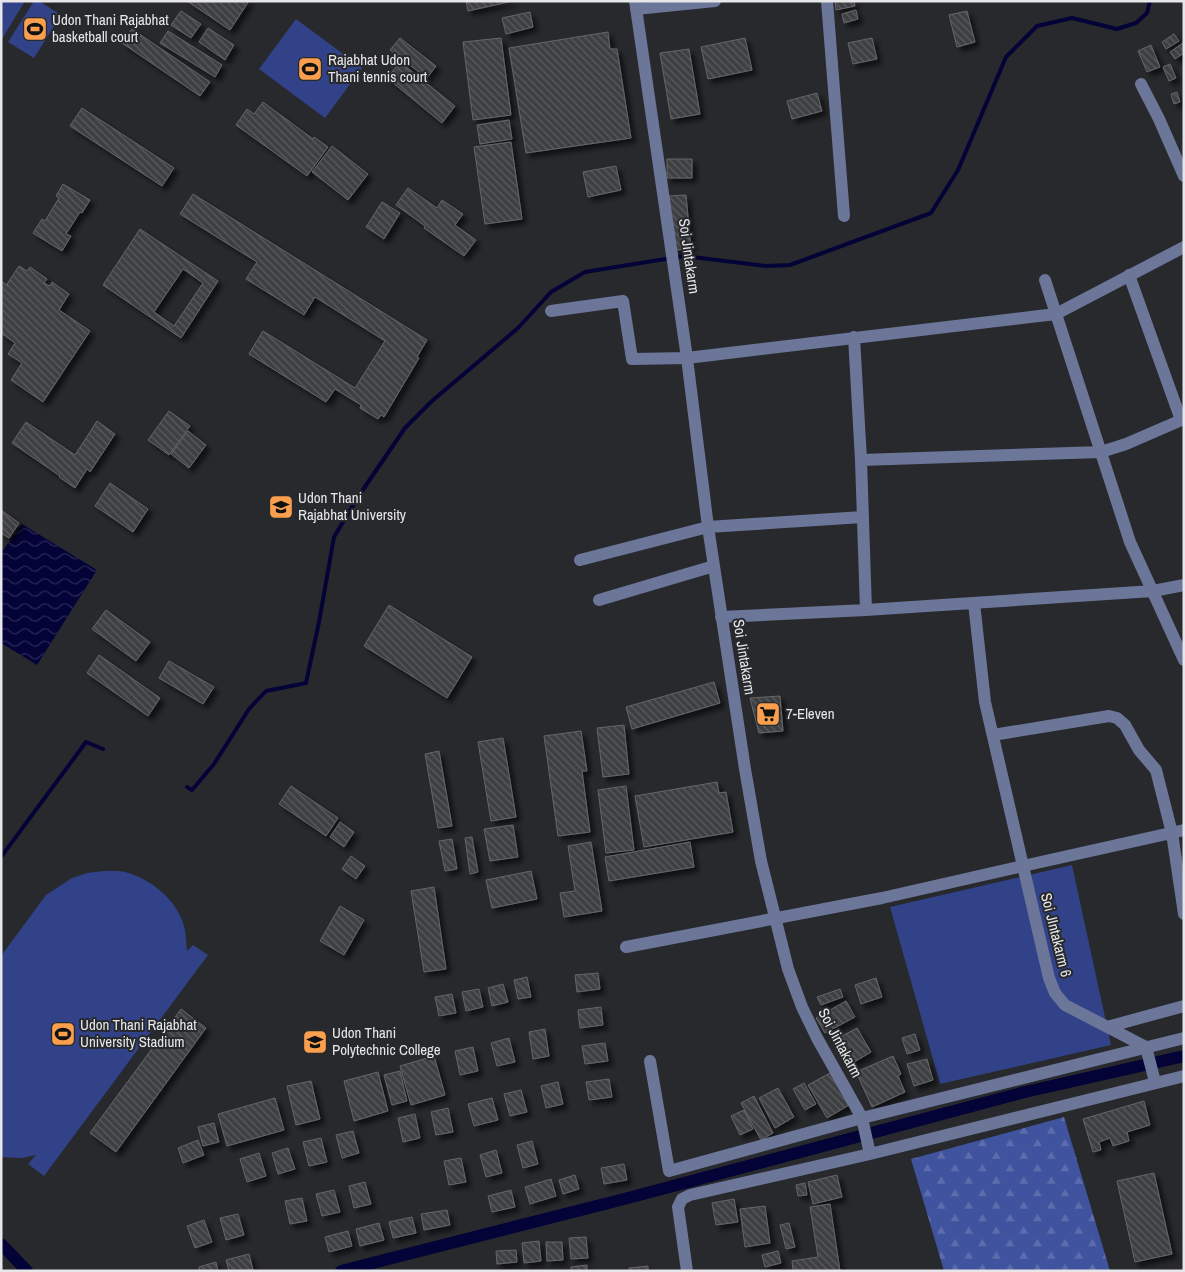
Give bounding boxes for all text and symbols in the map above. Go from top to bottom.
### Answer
place label: Udon Thani Rajabhat basketball court [52,9,169,47]
sports icon: Udon Thani Rajabhat basketball court [22,16,48,42]
place label: Rajabhat Udon Thani tennis court [328,49,428,87]
sports icon: Rajabhat Udon Thani tennis court [297,56,323,82]
street label: Soi Jintakarm [674,217,705,295]
place label: Udon Thani Rajabhat University [298,487,407,525]
school or university icon: Udon Thani Rajabhat University [268,494,294,520]
street label: Soi Jintakarm [728,618,761,696]
supermarket icon: 7-Eleven [755,701,781,727]
place label: 7-Eleven [786,703,835,724]
street label: Soi JIntakarm 6 [1036,891,1077,979]
street label: Soi Jintakarm [813,1004,868,1081]
place label: Udon Thani Rajabhat University Stadium [80,1014,197,1052]
sports icon: Udon Thani Rajabhat University Stadium [50,1021,76,1047]
place label: Udon Thani Polytechnic College [332,1022,441,1060]
school or university icon: Udon Thani Polytechnic College [302,1029,328,1055]

